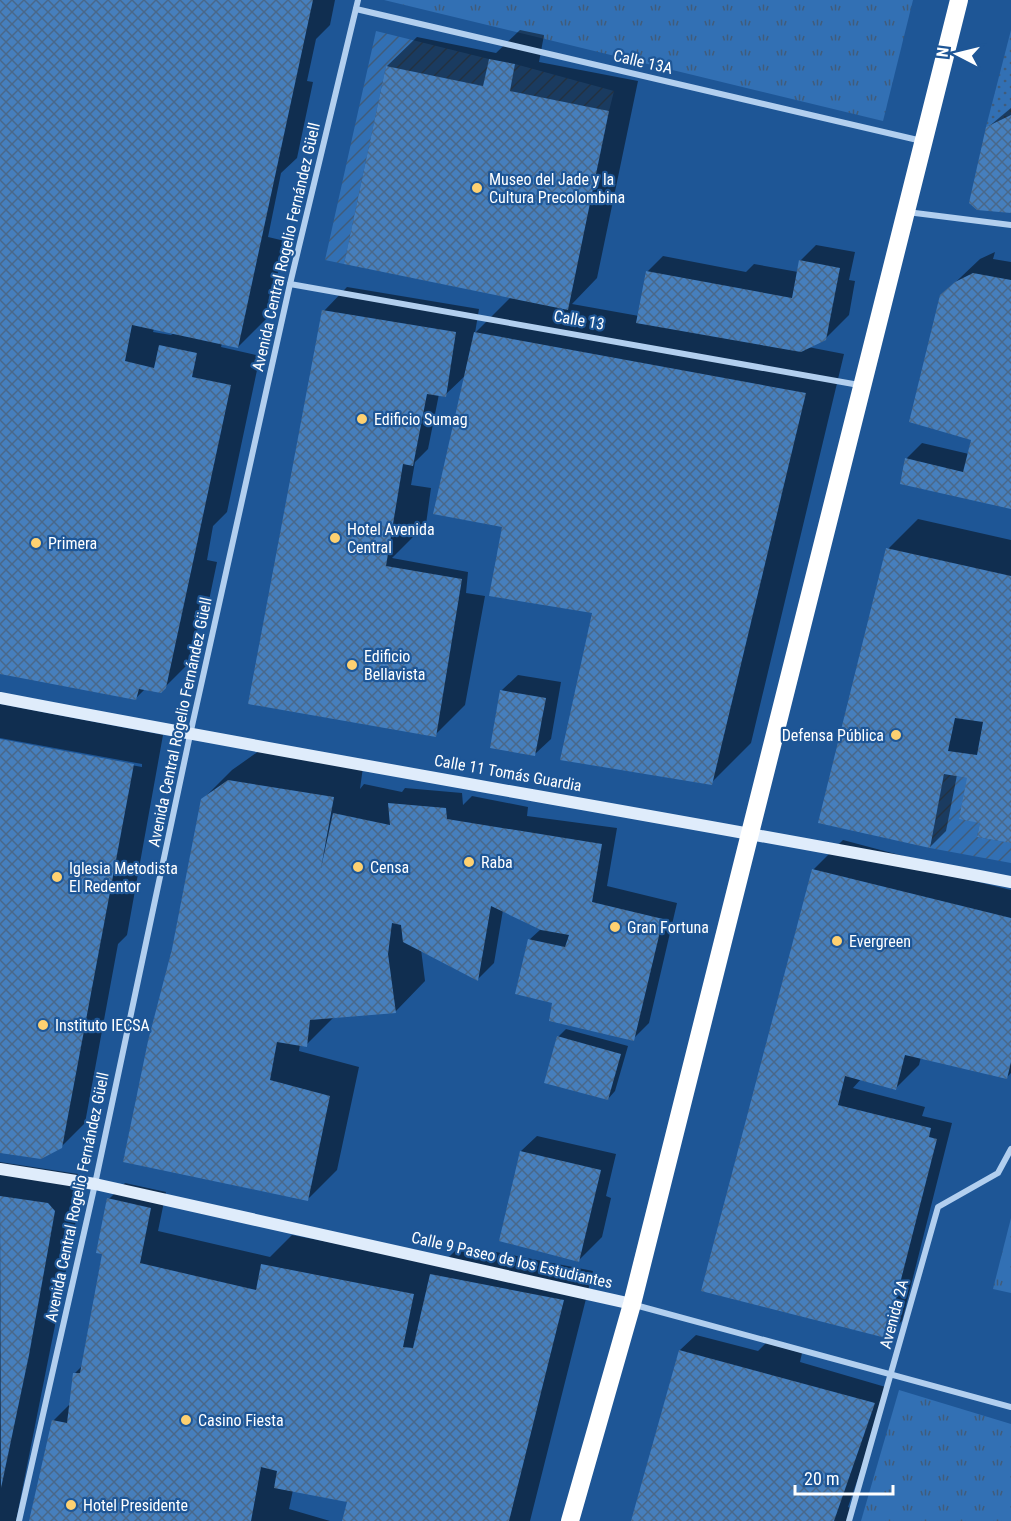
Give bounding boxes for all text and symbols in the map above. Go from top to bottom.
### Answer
north arrow [927,24,987,84]
street label: Calle 13A [611,46,675,78]
text: N [933,46,953,58]
street label: Avenida Central Rogelio Fernández Güell [248,121,324,373]
place label: Museo del Jade y la Cultura Precolombina [489,170,625,207]
marker: Museo del Jade y la Cultura Precolombina [470,181,484,195]
street label: Calle 13 [552,306,606,334]
place label: Edificio Sumag [374,410,468,429]
marker: Edificio Sumag [355,412,369,426]
place label: Hotel Avenida Central [347,520,435,557]
marker: Hotel Avenida Central [328,531,342,545]
place label: Primera [48,534,97,553]
marker: Primera [29,536,43,550]
street label: Avenida Central Rogelio Fernández Güell [144,596,216,848]
place label: Edificio Bellavista [364,647,425,684]
marker: Edificio Bellavista [345,658,359,672]
place label: Defensa Pública [782,726,884,745]
marker: Defensa Pública [889,728,903,742]
street label: Calle 11 Tomás Guardia [433,751,583,795]
place label: Raba [481,853,513,872]
marker: Raba [462,855,476,869]
place label: Censa [370,858,409,877]
place label: Iglesia Metodista El Redentor [69,859,178,896]
marker: Censa [351,860,365,874]
marker: Iglesia Metodista El Redentor [50,870,64,884]
place label: Gran Fortuna [627,918,709,937]
marker: Gran Fortuna [608,920,622,934]
place label: Evergreen [849,932,911,951]
marker: Evergreen [830,934,844,948]
place label: Instituto IECSA [55,1016,150,1035]
marker: Instituto IECSA [36,1018,50,1032]
street label: Avenida Central Rogelio Fernández Güell [41,1071,113,1323]
street label: Calle 9 Paseo de los Estudiantes [410,1228,614,1292]
street label: Avenida 2A [876,1277,912,1351]
place label: Casino Fiesta [198,1411,284,1430]
marker: Casino Fiesta [179,1413,193,1427]
scale bar [795,1458,892,1496]
text: 20 m [804,1468,839,1489]
place label: Hotel Presidente [83,1496,188,1515]
marker: Hotel Presidente [64,1498,78,1512]

